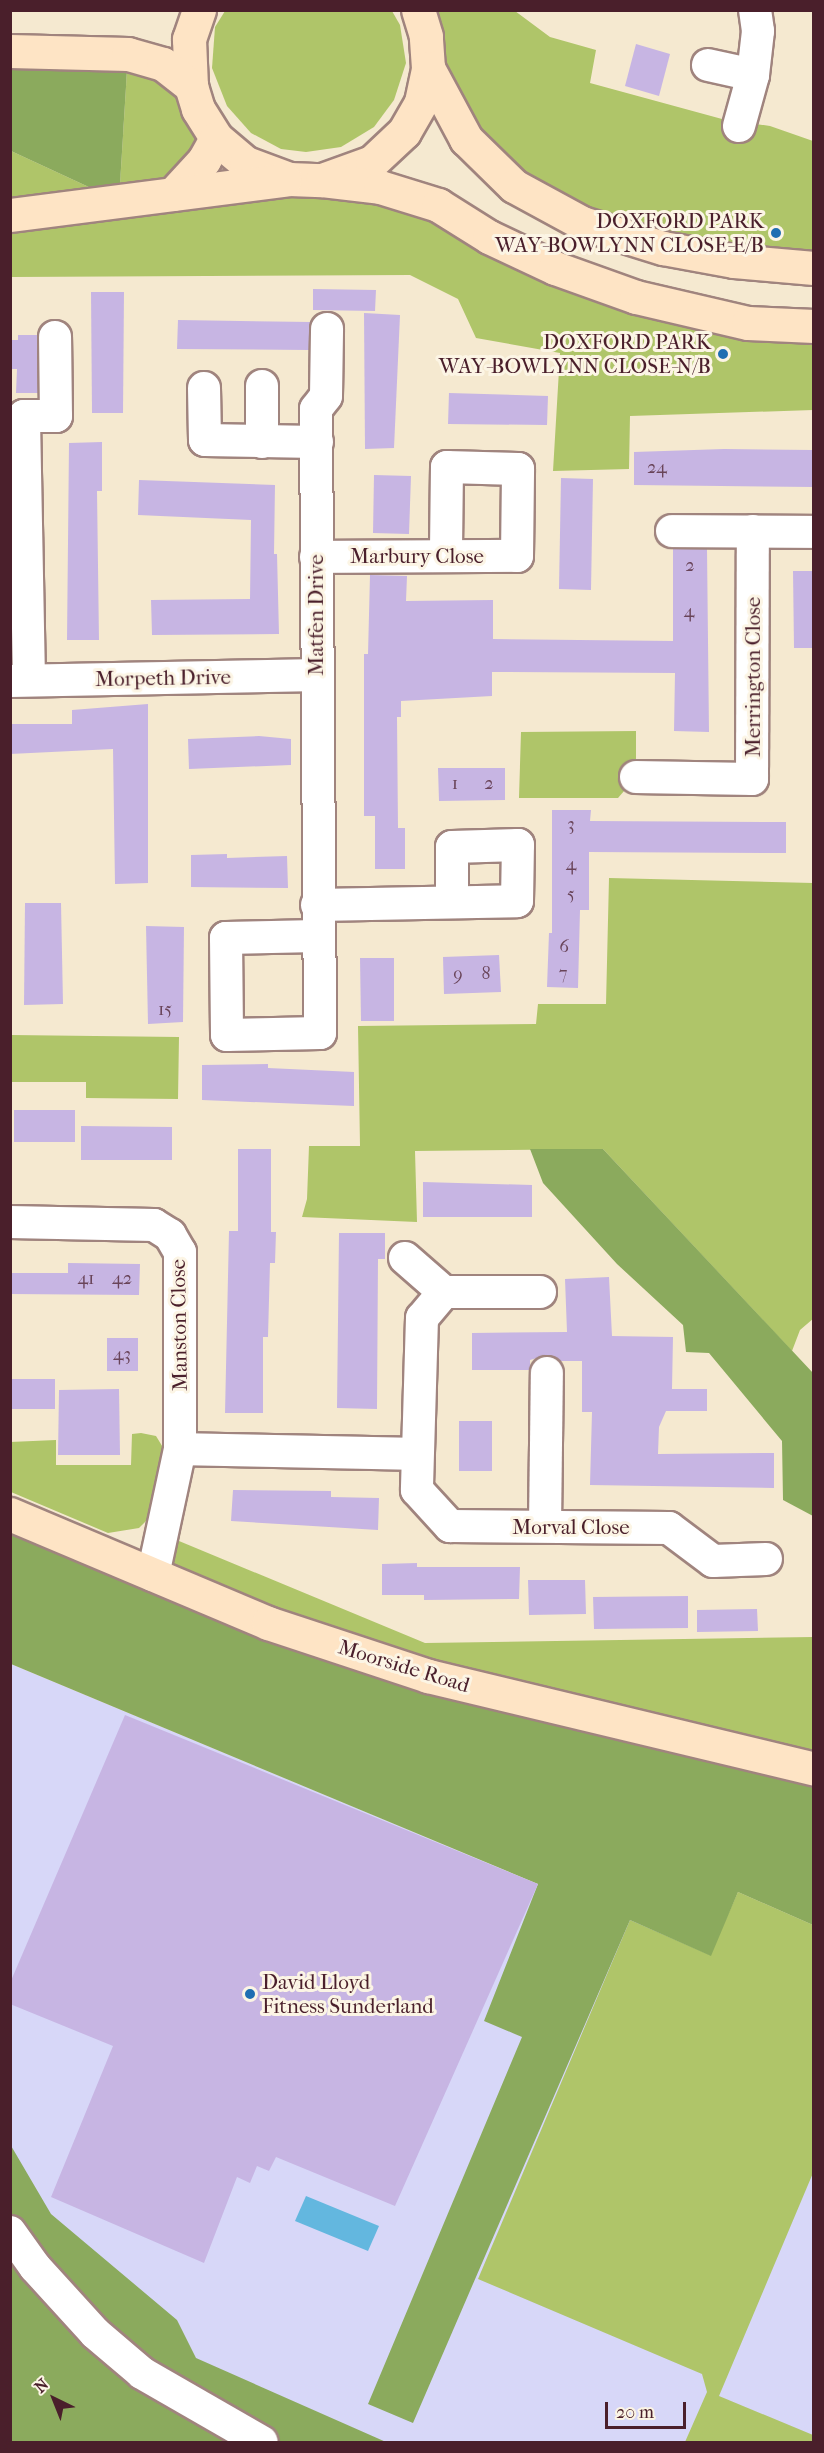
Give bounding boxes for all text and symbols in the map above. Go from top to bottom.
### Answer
place label: DOXFORD PARK WAY-BOWLYNN CLOSE-E/B [495,208,764,258]
marker: DOXFORD PARK WAY-BOWLYNN CLOSE-E/B [769,226,783,240]
place label: DOXFORD PARK WAY-BOWLYNN CLOSE-N/B [439,329,711,379]
marker: DOXFORD PARK WAY-BOWLYNN CLOSE-N/B [716,347,730,361]
house number: 24 [647,457,667,479]
street label: Marbury Close [350,543,484,569]
street label: Matfen Drive [303,554,329,676]
house number: 2 [685,555,695,577]
street label: Merrington Close [740,597,766,757]
house number: 4 [684,601,694,623]
street label: Morpeth Drive [95,664,231,692]
house number: 1 [452,773,458,795]
house number: 2 [484,773,494,795]
house number: 3 [567,814,575,836]
house number: 4 [566,854,576,876]
house number: 5 [567,884,575,906]
house number: 6 [559,936,569,958]
house number: 8 [481,963,491,985]
house number: 7 [559,963,567,985]
house number: 9 [453,964,463,986]
house number: 15 [158,999,172,1021]
street label: Manston Close [165,1259,193,1391]
house number: 41 [77,1268,95,1290]
house number: 42 [112,1268,132,1290]
house number: 43 [113,1344,131,1366]
street label: Morval Close [512,1514,630,1540]
street label: Moorside Road [335,1634,473,1698]
place label: David Lloyd Fitness Sunderland [262,1969,434,2019]
marker: David Lloyd Fitness Sunderland [243,1987,257,2001]
north arrow [24,2369,84,2429]
text: N [30,2374,52,2397]
scale bar [608,2390,689,2428]
text: 20 m [616,2402,654,2423]

